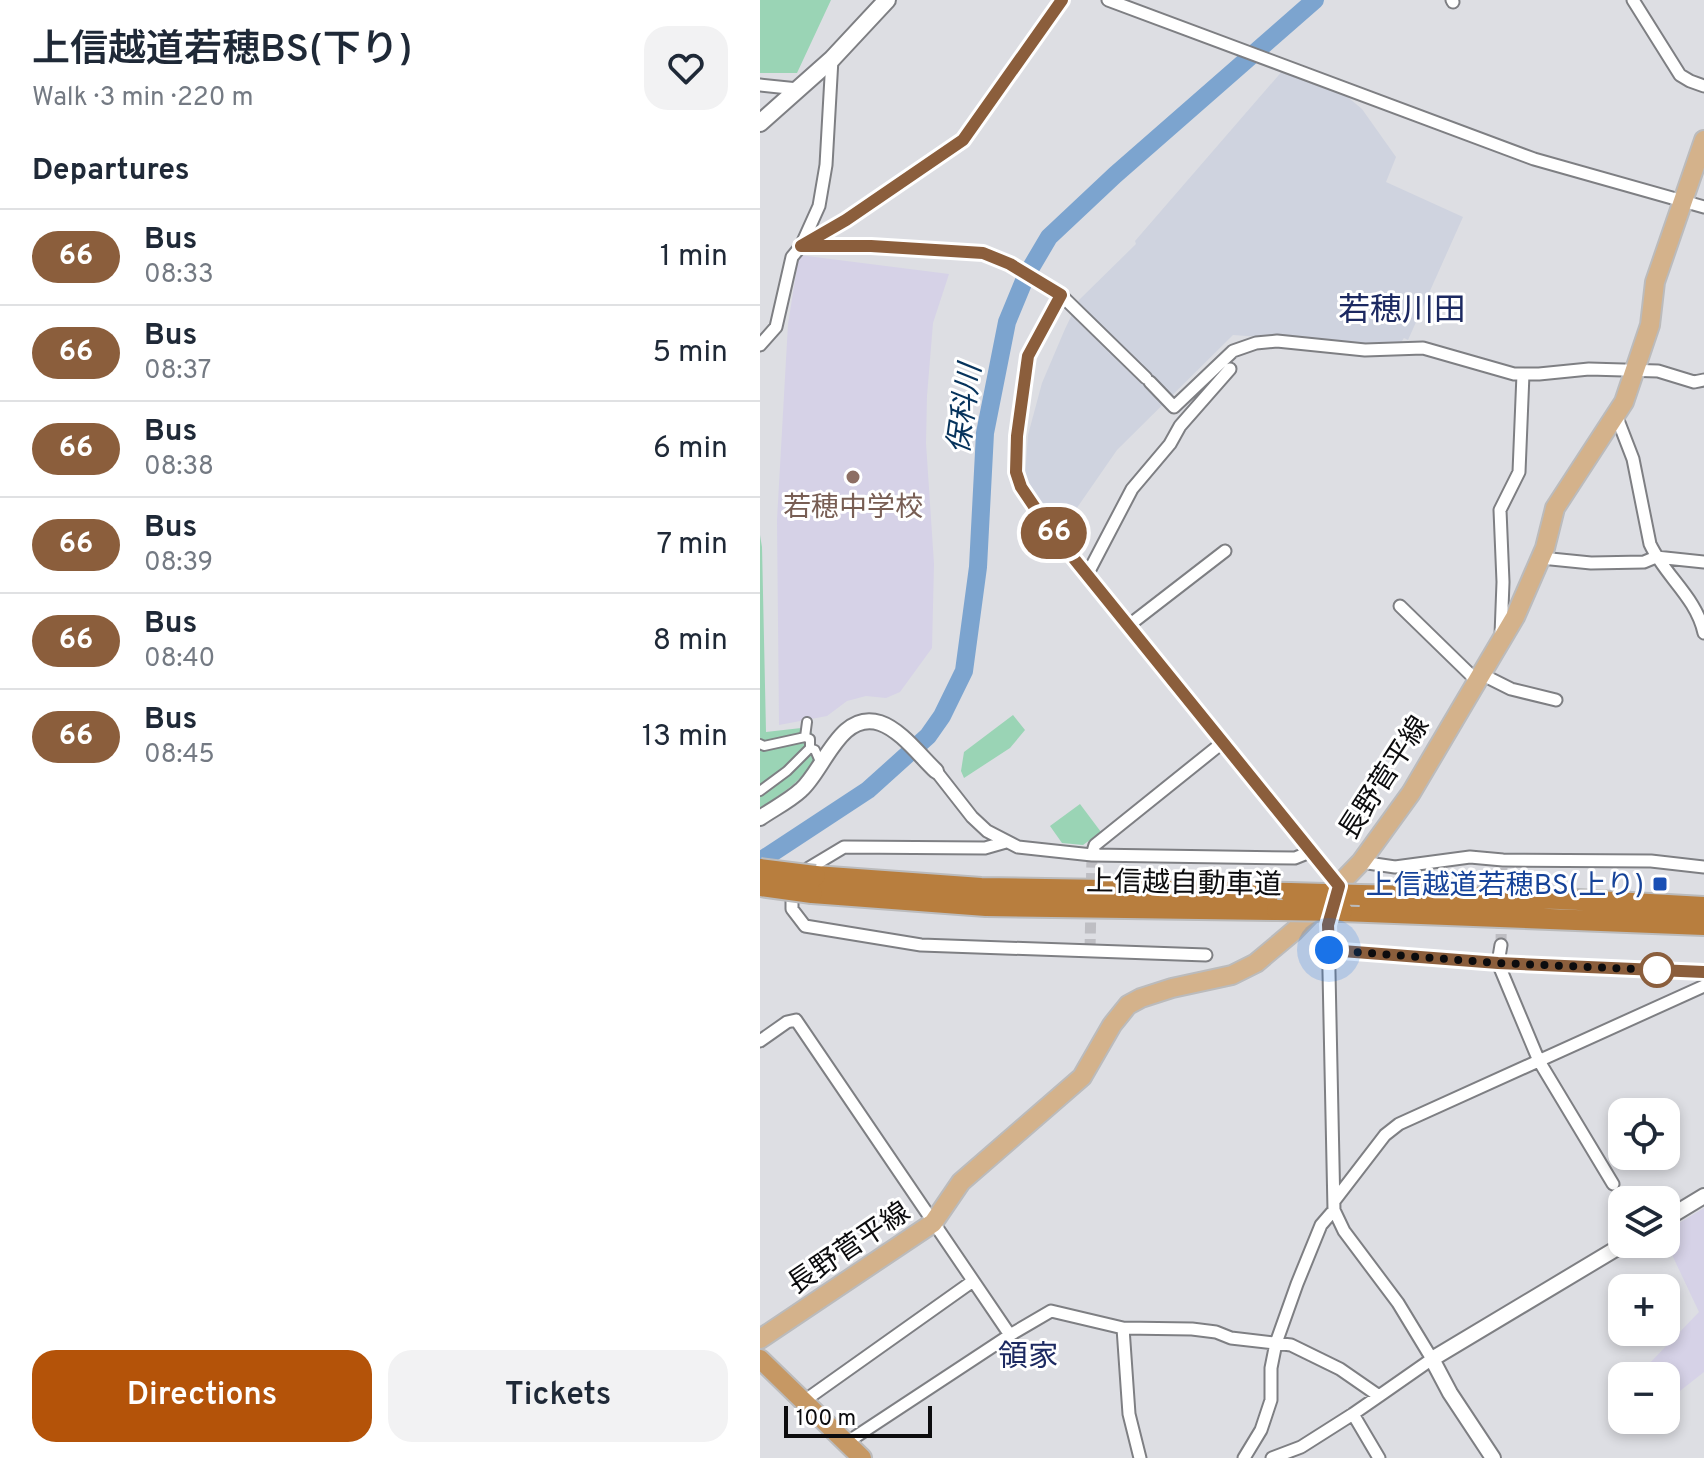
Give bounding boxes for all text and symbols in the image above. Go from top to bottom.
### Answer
button: heart [644,26,728,110]
text: 上信越道若穂BS(下り) [32,27,412,76]
text: Walk · 3 min · 220 m [32,82,254,115]
text: Departures [32,153,190,190]
text: Bus [144,222,197,259]
text: 66 [59,239,93,275]
text: 1 min [660,239,728,276]
text: 08:33 [144,259,214,292]
district label: 若穂川田 [1338,292,1466,332]
text: Bus [144,318,197,355]
text: 66 [59,335,93,371]
text: 5 min [652,335,728,372]
text: 08:37 [144,355,211,388]
water label: 保科川 [942,359,991,456]
text: Bus [144,414,197,451]
text: 66 [59,431,93,467]
text: 6 min [653,431,728,468]
text: 08:38 [144,451,214,484]
marker: 若穂中学校 [844,468,862,486]
place label: 若穂中学校 [783,491,923,527]
line badge: 66 [1018,507,1090,559]
text: Bus [144,510,197,547]
text: 66 [1037,515,1071,551]
text: 66 [59,527,93,563]
text: 7 min [657,527,728,564]
text: 08:39 [144,547,213,580]
text: Bus [144,606,197,643]
text: 66 [59,623,93,659]
text: 8 min [653,623,728,660]
text: 08:40 [144,643,215,676]
text: Bus [144,702,197,739]
street label: 長野菅平線 [1332,710,1439,847]
text: 66 [59,719,93,755]
text: 13 min [642,719,728,756]
text: 08:45 [144,739,215,772]
street label: 上信越自動車道 [1086,865,1282,905]
place label: 上信越道若穂BS(上り) [1366,869,1644,905]
marker: 上信越道若穂BS(上り) [1651,875,1669,893]
your location [1309,930,1349,970]
unlabelled marker [1640,953,1674,987]
map controls [1608,1098,1680,1434]
button: locate [1608,1098,1680,1170]
button: layers [1608,1186,1680,1258]
street label: 長野菅平線 [782,1195,918,1304]
button: + [1608,1274,1680,1346]
district label: 領家 [998,1340,1058,1377]
button: Directions [32,1350,372,1442]
button: Tickets [388,1350,728,1442]
button: − [1608,1362,1680,1434]
scale bar [784,1402,932,1438]
text: 100 m [796,1406,856,1433]

